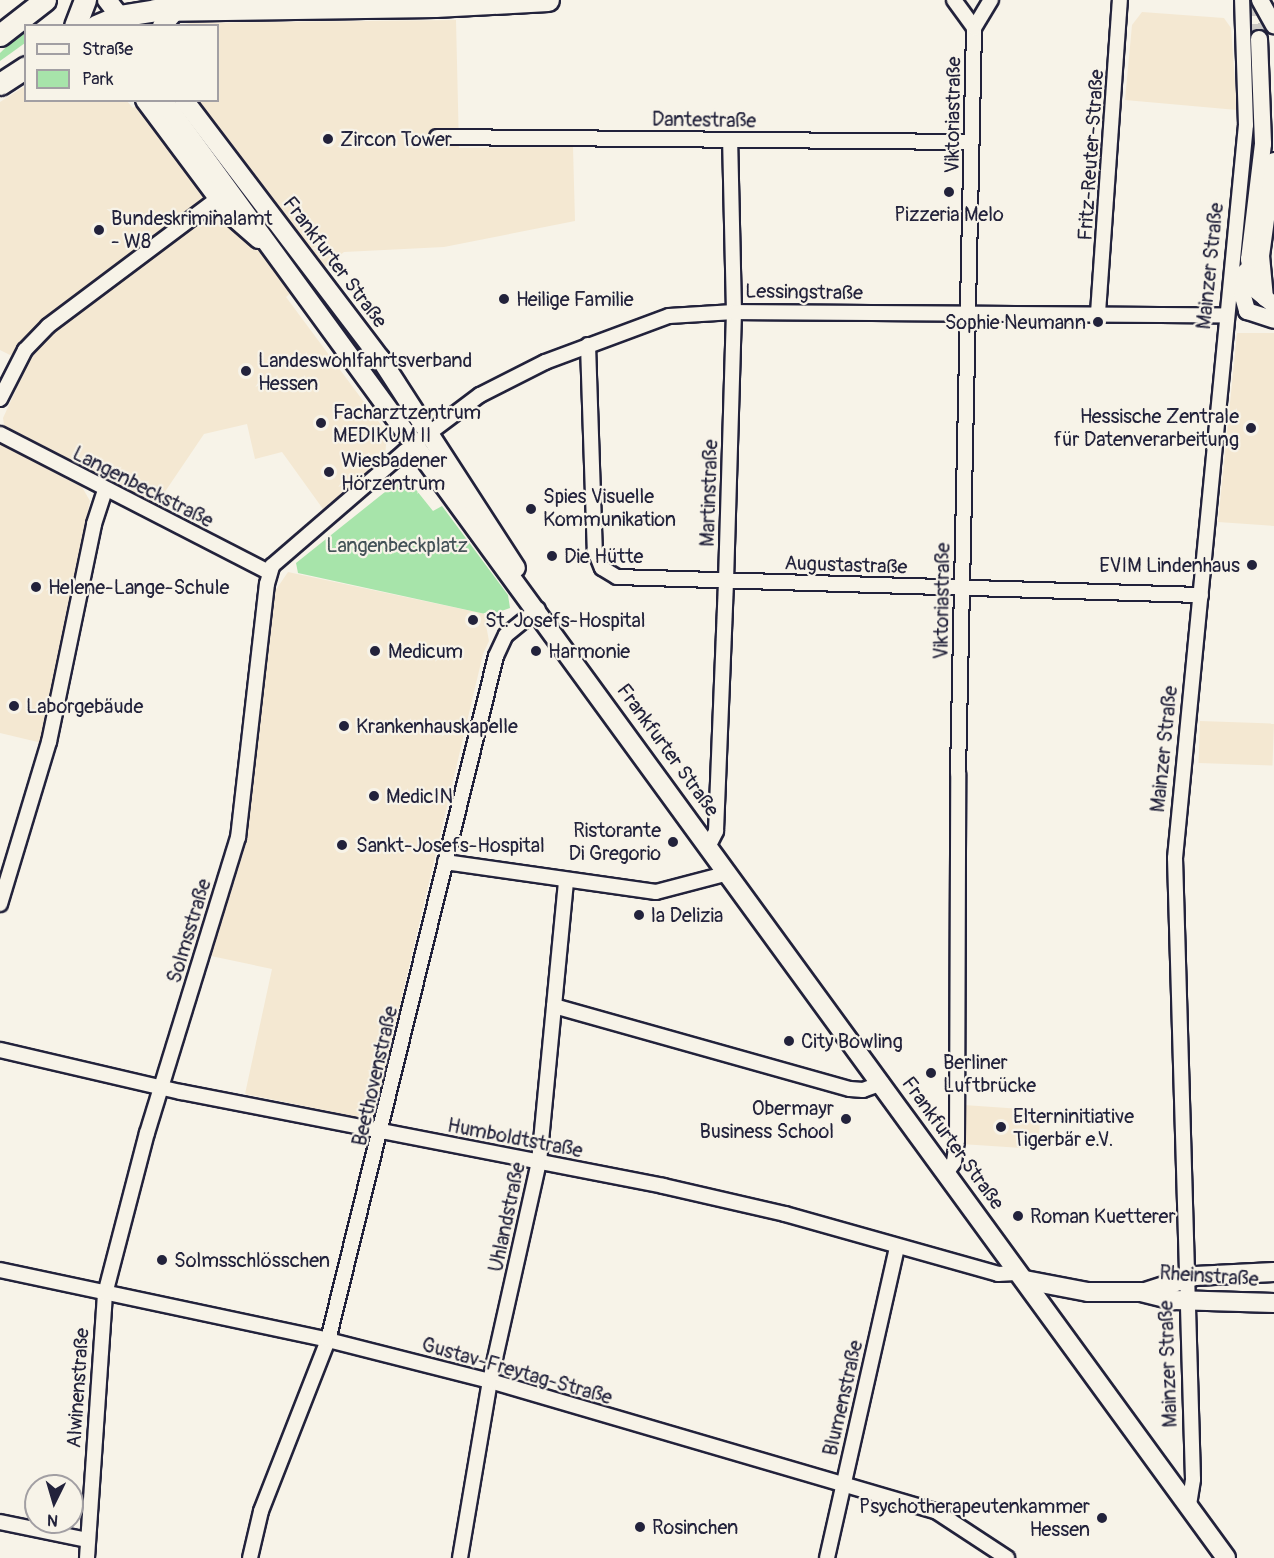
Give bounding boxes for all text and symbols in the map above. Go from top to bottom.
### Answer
legend [24,24,219,102]
text: Straße [82,38,133,61]
street label: Viktoriastraße [940,56,966,174]
text: Park [82,68,114,91]
street label: Fritz-Reuter-Straße [1073,69,1109,241]
street label: Dantestraße [652,107,756,133]
place label: Zircon Tower [340,127,452,151]
marker: Zircon Tower [321,132,335,146]
marker: Pizzeria Melo [942,185,956,199]
street label: Frankfurter Straße [278,192,392,332]
place label: Pizzeria Melo [894,202,1004,226]
street label: Mainzer Straße [1191,202,1229,330]
place label: Bundeskriminalamt - W8 [111,207,273,254]
marker: Bundeskriminalamt - W8 [92,223,106,237]
street label: Lessingstraße [745,279,863,305]
place label: Heilige Familie [516,287,633,311]
marker: Heilige Familie [497,292,511,306]
place label: Sophie Neumann [945,310,1086,334]
marker: Sophie Neumann [1091,315,1105,329]
place label: Landeswohlfahrtsverband Hessen [258,348,472,395]
marker: Landeswohlfahrtsverband Hessen [239,364,253,378]
place label: Facharztzentrum MEDIKUM II [333,400,481,447]
place label: Hessische Zentrale für Datenverarbeitung [1054,404,1239,451]
marker: Facharztzentrum MEDIKUM II [314,416,328,430]
marker: Hessische Zentrale für Datenverarbeitung [1244,421,1258,435]
street label: Martinstraße [695,439,723,547]
street label: Langenbeckstraße [69,441,217,533]
place label: Wiesbadener Hörzentrum [341,448,447,495]
marker: Wiesbadener Hörzentrum [322,465,336,479]
place label: Spies Visuelle Kommunikation [543,485,676,532]
marker: Spies Visuelle Kommunikation [524,502,538,516]
park label: Langenbeckplatz [326,533,468,557]
street label: Viktoriastraße [929,542,955,660]
place label: Die Hütte [564,544,643,568]
marker: Die Hütte [545,549,559,563]
street label: Augustastraße [784,551,908,579]
place label: EVIM Lindenhaus [1099,553,1240,577]
marker: EVIM Lindenhaus [1245,558,1259,572]
place label: Helene-Lange-Schule [48,575,229,599]
marker: Helene-Lange-Schule [29,580,43,594]
place label: St. Josefs-Hospital [485,608,646,632]
marker: St. Josefs-Hospital [466,613,480,627]
place label: Medicum [388,639,463,663]
place label: Harmonie [548,639,630,663]
marker: Medicum [366,642,384,660]
marker: Harmonie [529,644,543,658]
street label: Frankfurter Straße [612,679,724,821]
street label: Mainzer Straße [1145,685,1183,813]
place label: Laborgebäude [26,694,143,718]
marker: Laborgebäude [7,699,21,713]
place label: Krankenhauskapelle [356,714,518,738]
marker: Krankenhauskapelle [337,719,351,733]
place label: MedicIN [386,784,453,808]
marker: MedicIN [367,789,381,803]
place label: Ristorante Di Gregorio [568,819,661,866]
place label: Sankt-Josefs-Hospital [356,833,545,857]
marker: Ristorante Di Gregorio [666,835,680,849]
marker: Sankt-Josefs-Hospital [333,836,351,854]
street label: Solmsstraße [162,876,216,986]
place label: la Delizia [651,903,723,927]
marker: la Delizia [632,908,646,922]
street label: Beethovenstraße [347,1004,403,1148]
place label: City Bowling [801,1029,903,1053]
marker: City Bowling [782,1034,796,1048]
place label: Berliner Luftbrücke [943,1050,1036,1097]
marker: Berliner Luftbrücke [924,1066,938,1080]
street label: Frankfurter Straße [897,1072,1009,1214]
place label: Obermayr Business School [699,1096,834,1143]
place label: Elterninitiative Tigerbär e.V. [1013,1104,1134,1151]
marker: Obermayr Business School [839,1112,853,1126]
street label: Humboldtstraße [445,1113,585,1163]
marker: Elterninitiative Tigerbär e.V. [994,1120,1008,1134]
street label: Uhlandstraße [484,1160,530,1274]
place label: Roman Kuetterer [1030,1204,1176,1228]
marker: Roman Kuetterer [1011,1209,1025,1223]
place label: Solmsschlösschen [174,1248,330,1272]
marker: Solmsschlösschen [155,1253,169,1267]
street label: Rheinstraße [1159,1261,1259,1291]
street label: Mainzer Straße [1154,1300,1182,1428]
street label: Alwinenstraße [62,1327,94,1449]
street label: Gustav-Freytag-Straße [419,1332,615,1410]
street label: Blumenstraße [818,1338,868,1458]
north arrow [24,1474,84,1534]
place label: Psychotherapeutenkammer Hessen [859,1494,1090,1541]
text: N [46,1510,59,1530]
marker: Psychotherapeutenkammer Hessen [1095,1511,1109,1525]
place label: Rosinchen [652,1515,738,1539]
marker: Rosinchen [633,1520,647,1534]

